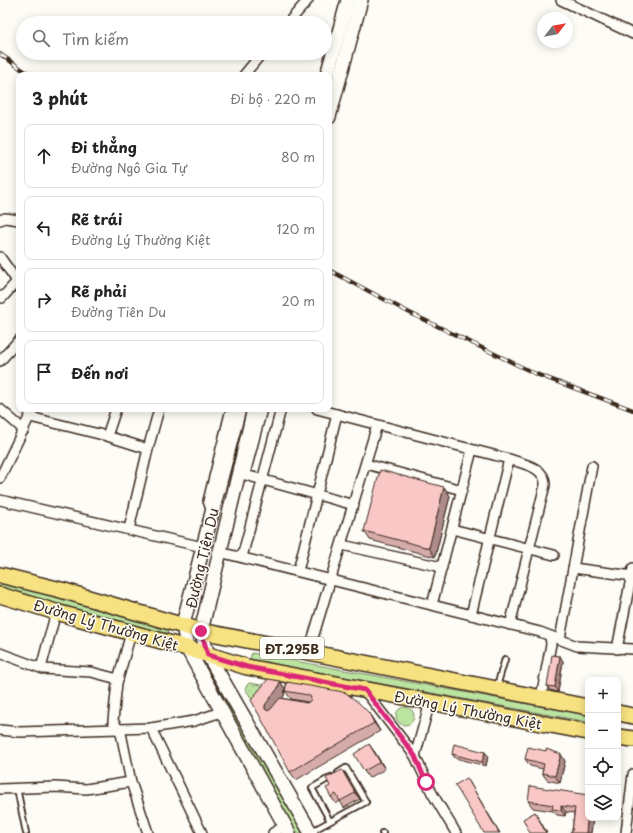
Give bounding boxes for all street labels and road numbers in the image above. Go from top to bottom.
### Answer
street label: Đường Tiên Du [180,506,224,610]
street label: Đường Lý Thường Kiệt [31,594,181,656]
road number: ĐT.295B [260,637,324,659]
street label: Đường Lý Thường Kiệt [392,685,544,735]

